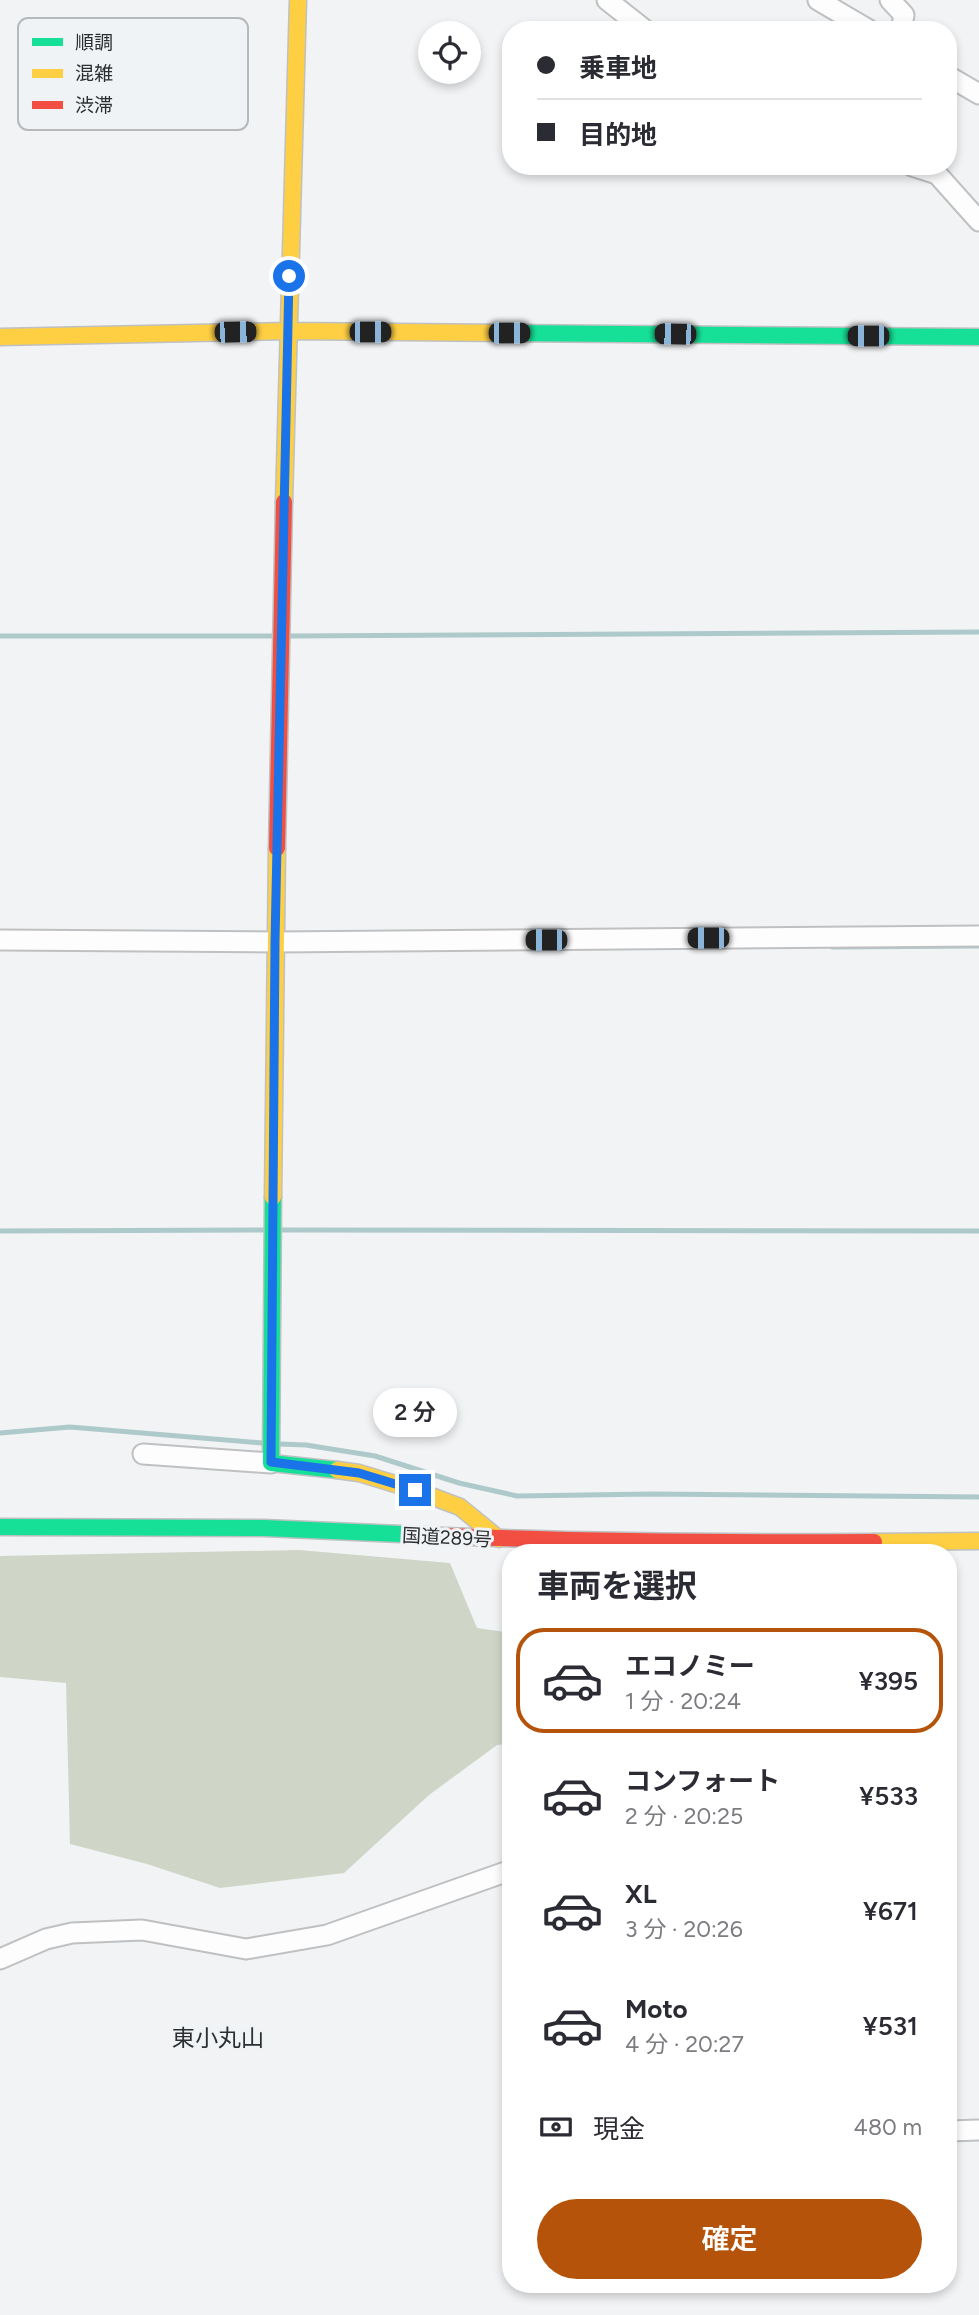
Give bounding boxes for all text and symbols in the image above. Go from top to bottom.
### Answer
legend [18,18,248,130]
map controls [418,21,481,84]
button: locate [418,21,481,84]
text: 順調 [75,31,113,54]
text: 乗車地 [579,52,657,84]
text: 混雑 [75,62,113,85]
text: 渋滞 [75,94,113,117]
text: 目的地 [579,119,657,151]
route start [273,260,305,292]
car [214,321,257,343]
car [350,322,392,343]
car [489,323,531,344]
car [654,323,697,345]
car [848,326,890,347]
car [688,928,730,949]
car [526,930,568,951]
callout: 2 分 [373,1388,457,1438]
text: 2 分 [394,1398,436,1426]
route end [399,1474,431,1506]
street label: 国道289号 [401,1524,493,1551]
text: 車両を選択 [537,1567,697,1605]
icon: car [541,1649,604,1712]
text: エコノミー [625,1650,755,1682]
text: ¥395 [859,1665,918,1697]
text: 1 分 · 20:24 [625,1687,741,1715]
icon: car [541,1764,604,1827]
text: コンフォート [625,1765,780,1797]
text: ¥533 [859,1780,918,1812]
text: 2 分 · 20:25 [625,1802,743,1830]
text: XL [625,1878,657,1910]
icon: car [541,1879,604,1942]
text: ¥671 [863,1895,918,1927]
text: 3 分 · 20:26 [625,1915,743,1943]
text: Moto [625,1993,688,2025]
icon: car [541,1994,604,2057]
text: ¥531 [863,2010,918,2042]
district label: 東小丸山 [172,2024,264,2052]
text: 4 分 · 20:27 [625,2030,744,2058]
icon: cash [537,2108,575,2146]
text: 現金 [593,2113,645,2145]
text: 480 m [854,2113,922,2141]
button: 確定 [537,2199,922,2279]

